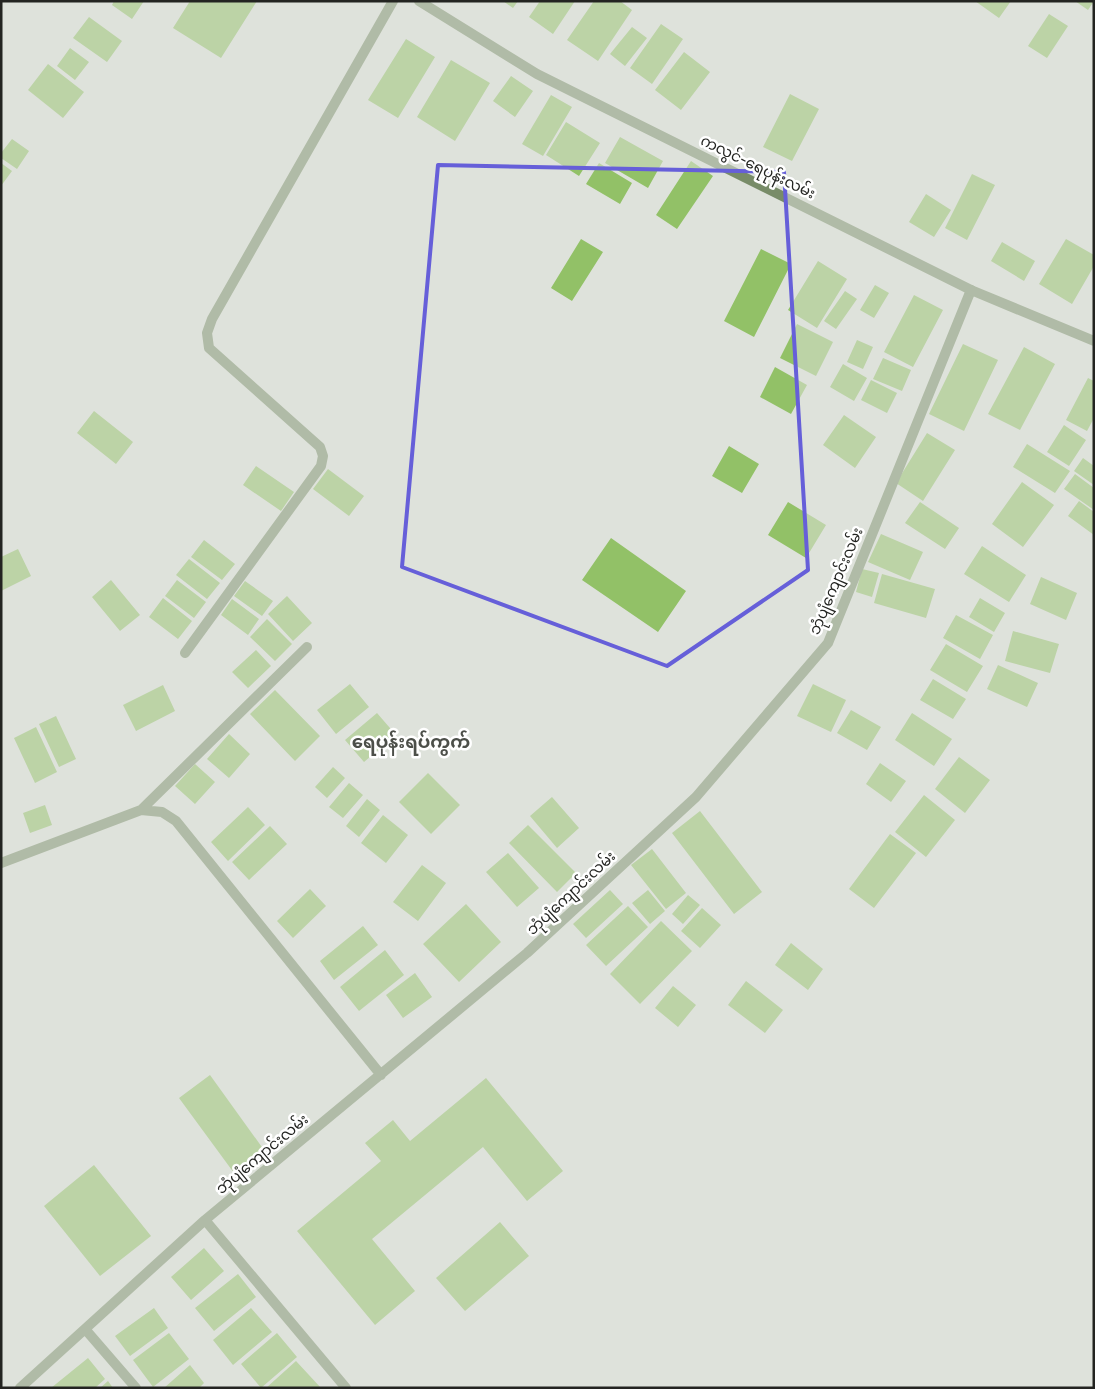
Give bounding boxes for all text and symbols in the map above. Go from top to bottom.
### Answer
street label: ကလွင်-ရေပုန်းလမ်း [696,130,819,205]
street label: ဘုံပျံကျောင်းလမ်း [804,524,869,639]
district label: ရေပုန်းရပ်ကွက် [352,730,470,756]
street label: ဘုံပျံကျောင်းလမ်း [522,847,621,941]
street label: ဘုံပျံကျောင်းလမ်း [212,1109,314,1200]

